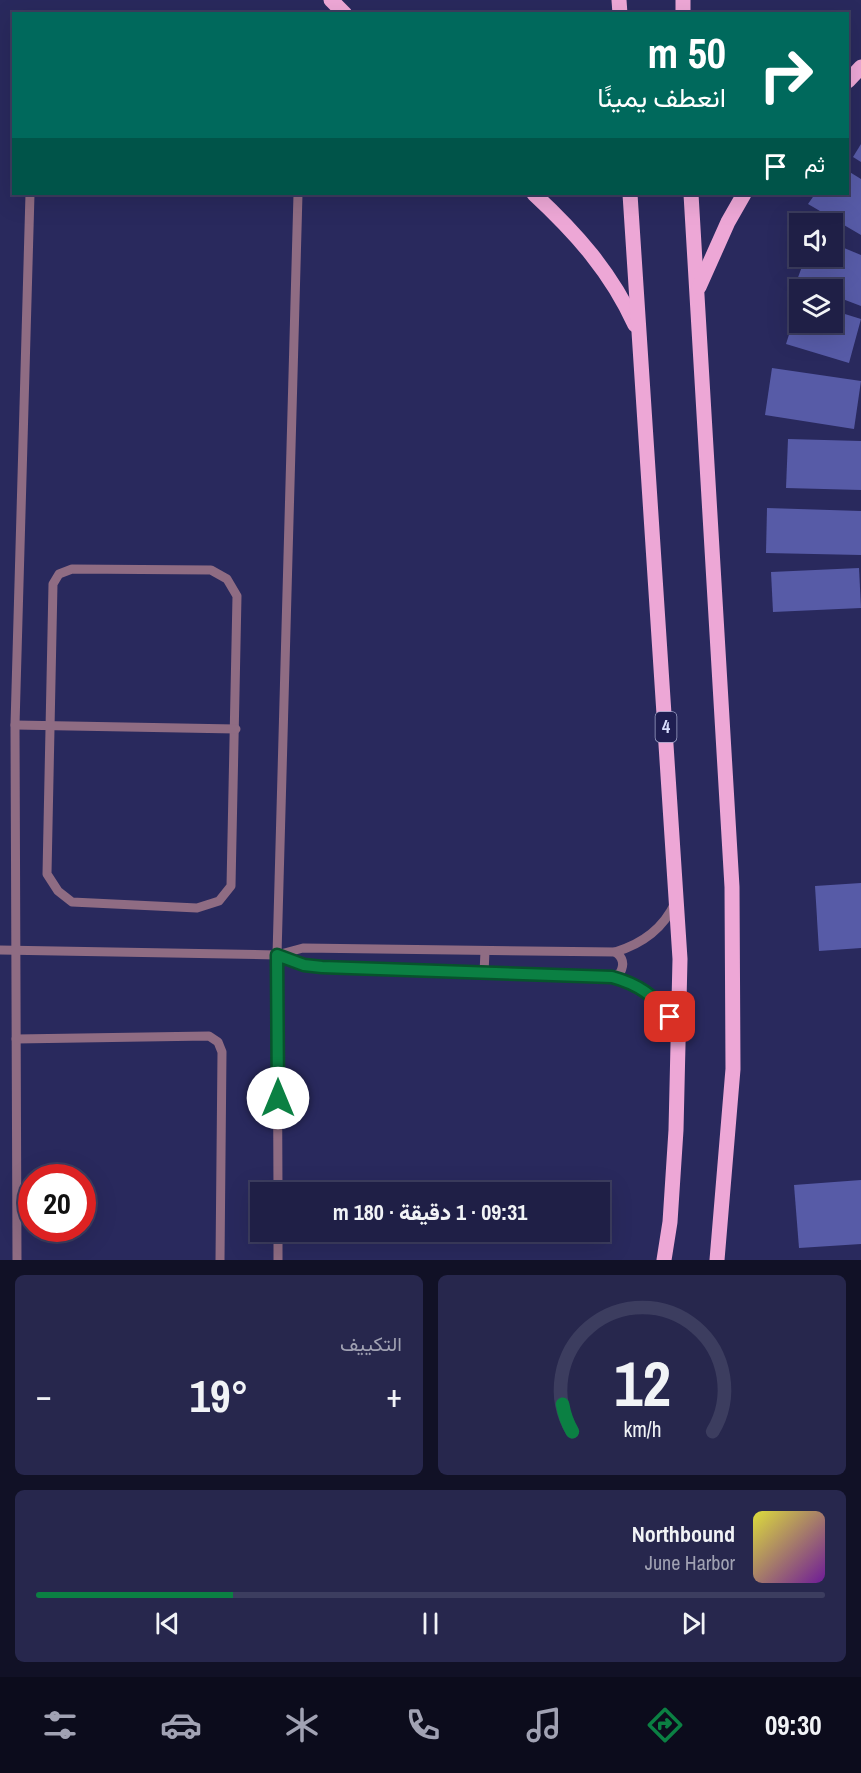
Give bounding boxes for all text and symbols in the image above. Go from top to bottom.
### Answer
text: 50 m [647,25,726,81]
icon: right [747,36,825,114]
text: انعطف يمينًا [597,79,726,115]
text: ثم [804,149,825,179]
icon: arrive [759,150,792,183]
map controls [789,213,843,333]
button: sound [789,213,843,267]
button: layers [789,279,843,333]
road number: 4 [656,712,676,742]
pin [644,991,695,1042]
icon: arrive [653,1000,686,1033]
position arrow [246,1066,310,1130]
speed limit sign: 20 [18,1164,96,1242]
text: 09:31 · 1 دقيقة · 180 m [333,1197,527,1227]
text: التكييف [340,1330,402,1357]
text: 12 [614,1341,670,1425]
text: 19° [189,1365,249,1426]
text: − [36,1373,52,1417]
text: + [386,1373,402,1417]
text: km/h [623,1415,661,1444]
text: Northbound [632,1519,735,1549]
text: June Harbor [645,1549,735,1576]
icon: previous [151,1607,184,1640]
icon: pause [414,1607,447,1640]
icon: next [677,1607,710,1640]
icon: filters [39,1704,81,1746]
icon: car [160,1704,202,1746]
icon: climate [281,1704,323,1746]
icon: phone [402,1704,444,1746]
icon: music [523,1704,565,1746]
icon: directions [644,1704,686,1746]
text: 09:30 [765,1707,822,1743]

